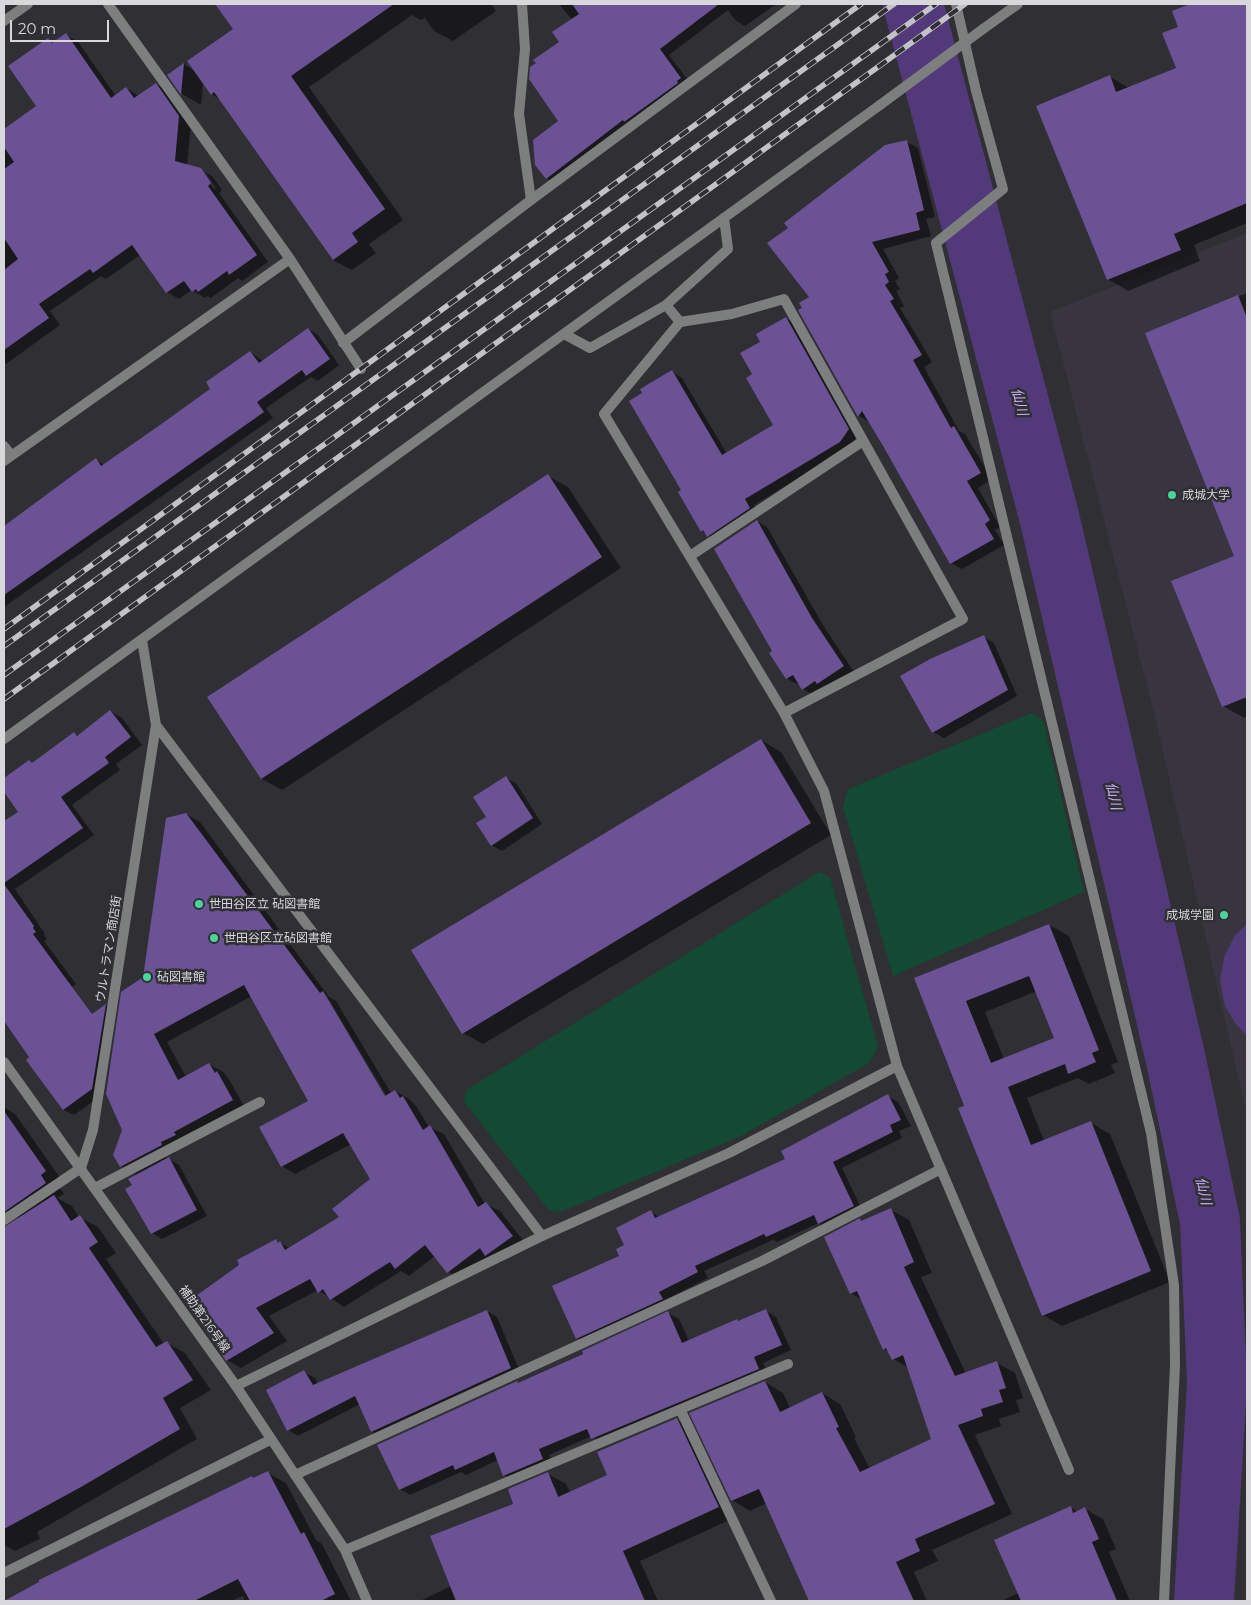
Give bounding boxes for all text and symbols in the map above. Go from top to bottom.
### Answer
scale bar [12,10,111,42]
text: 20 m [18,19,56,38]
water label: 仙川 [1007,386,1031,418]
place label: 成城大学 [1182,488,1230,502]
marker: 成城大学 [1166,489,1178,501]
water label: 仙川 [1102,780,1124,812]
street label: ウルトラマン商店街 [93,895,125,1003]
place label: 世田谷区立 砧図書館 [209,897,320,911]
marker: 世田谷区立 砧図書館 [193,898,205,910]
place label: 成城学園 [1166,908,1214,922]
marker: 成城学園 [1218,909,1230,921]
place label: 世田谷区立砧図書館 [224,931,332,945]
marker: 世田谷区立砧図書館 [208,932,220,944]
place label: 砧図書館 [157,970,205,984]
marker: 砧図書館 [141,971,153,983]
water label: 仙川 [1192,1175,1214,1207]
street label: 補助第216号線 [176,1283,232,1355]

